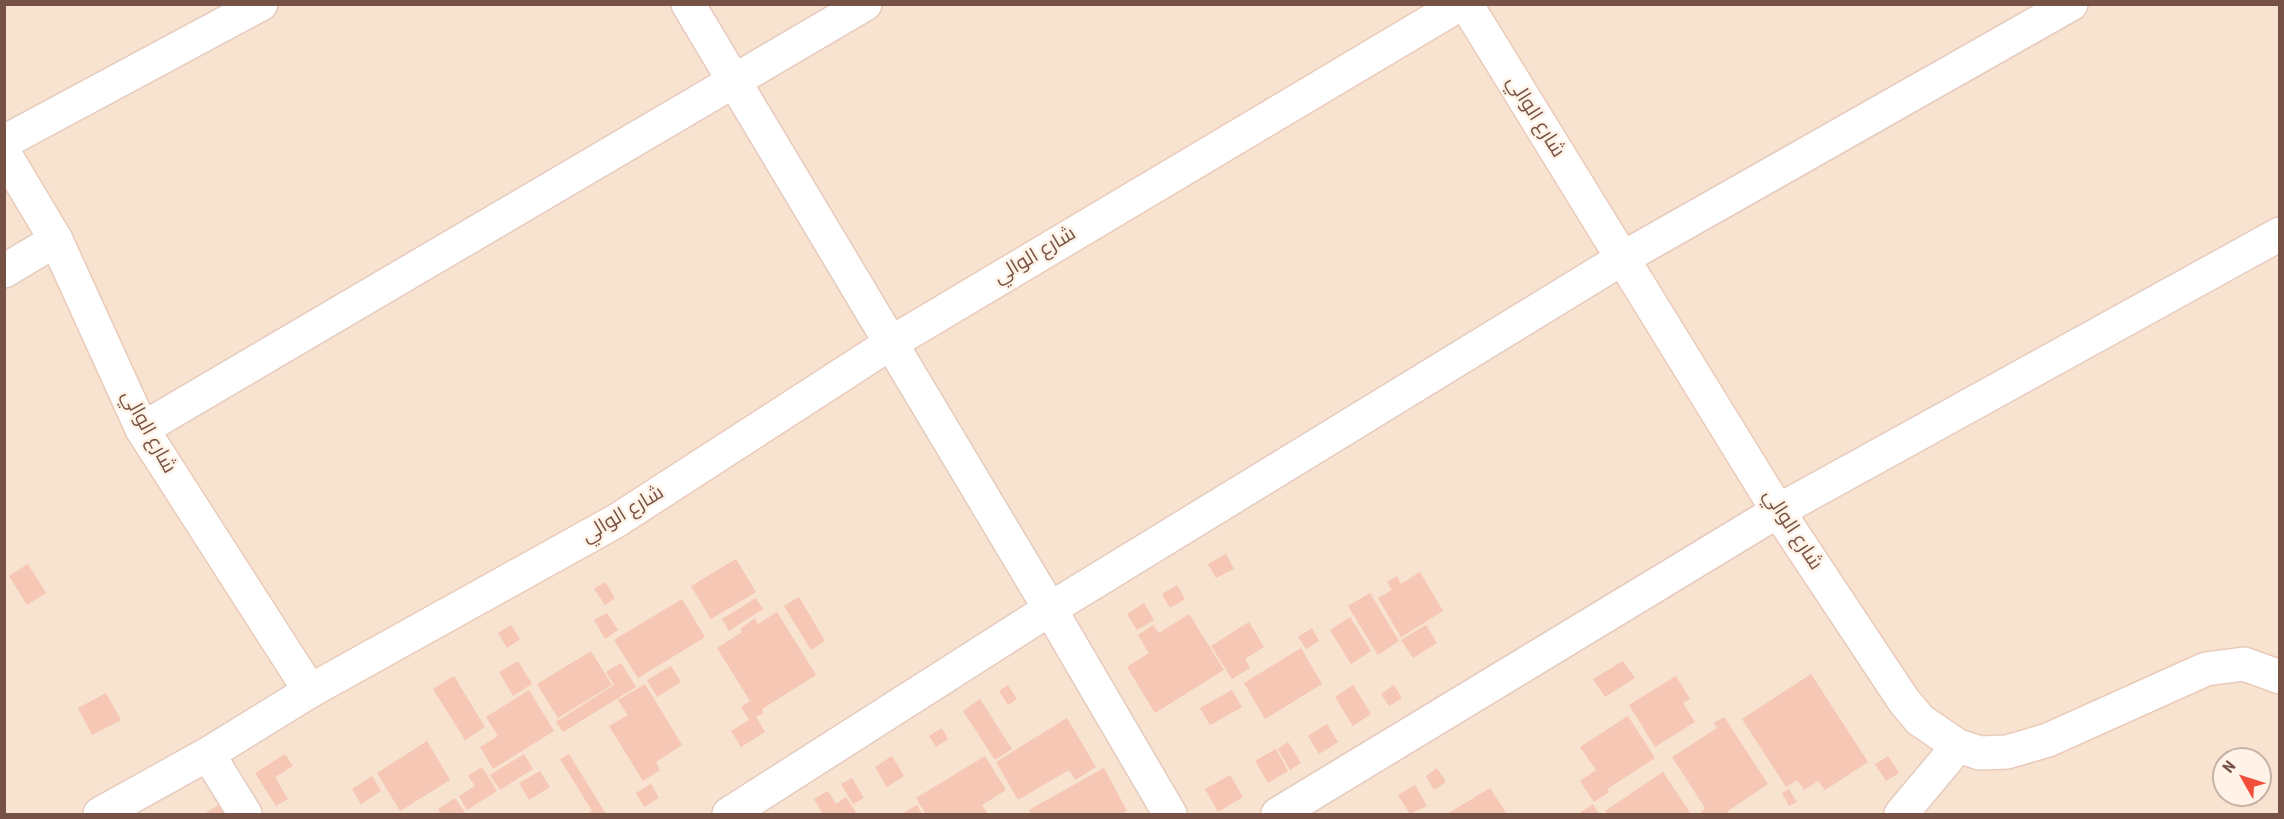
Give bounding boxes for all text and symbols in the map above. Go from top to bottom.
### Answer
street label: شارع الوالي [1501,72,1569,162]
street label: شارع الوالي [990,222,1080,290]
street label: شارع الوالي [115,386,181,478]
street label: شارع الوالي [578,481,668,549]
street label: شارع الوالي [1757,485,1827,575]
north arrow [2212,747,2272,807]
text: N [2219,757,2240,776]

